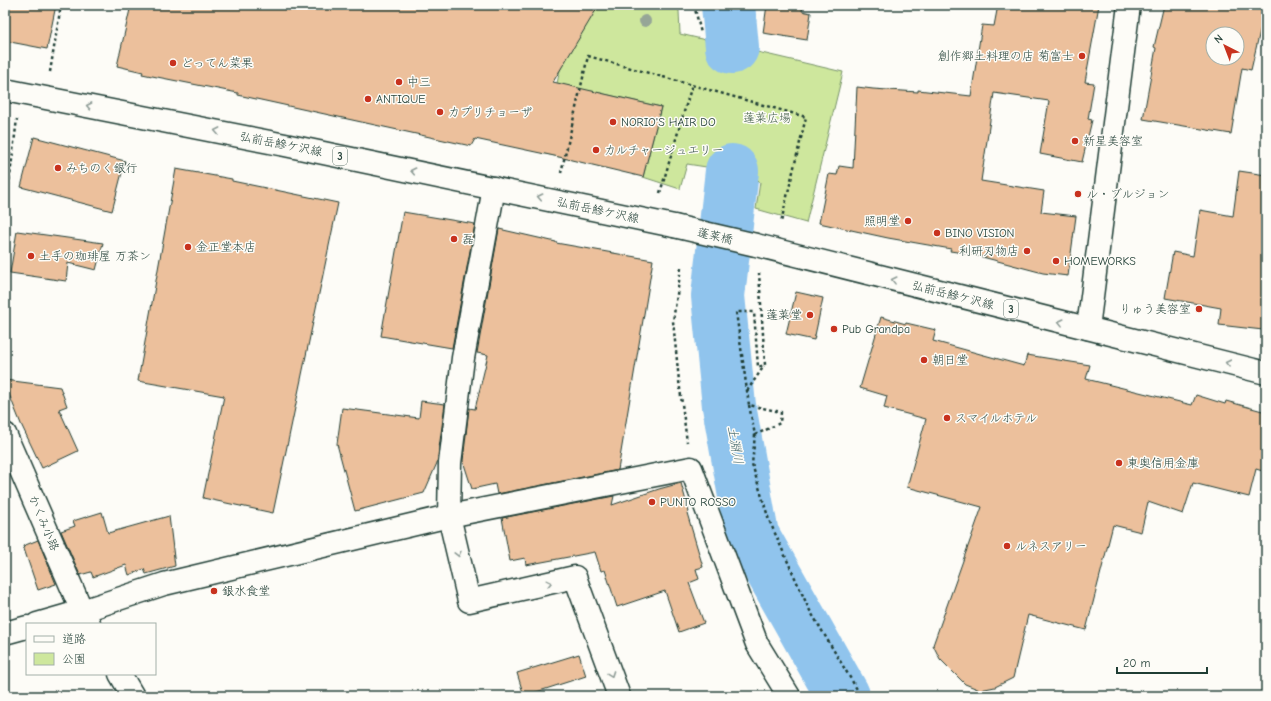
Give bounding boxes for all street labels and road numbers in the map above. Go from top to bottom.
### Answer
street label: 弘前岳鰺ケ沢線 [238,129,324,159]
road number: 3 [333,147,347,165]
street label: 弘前岳鰺ケ沢線 [555,194,641,226]
street label: 蓬莱橋 [696,225,734,247]
street label: 弘前岳鰺ケ沢線 [911,278,995,312]
road number: 3 [1004,300,1018,318]
street label: かくみ小路 [26,493,62,553]

